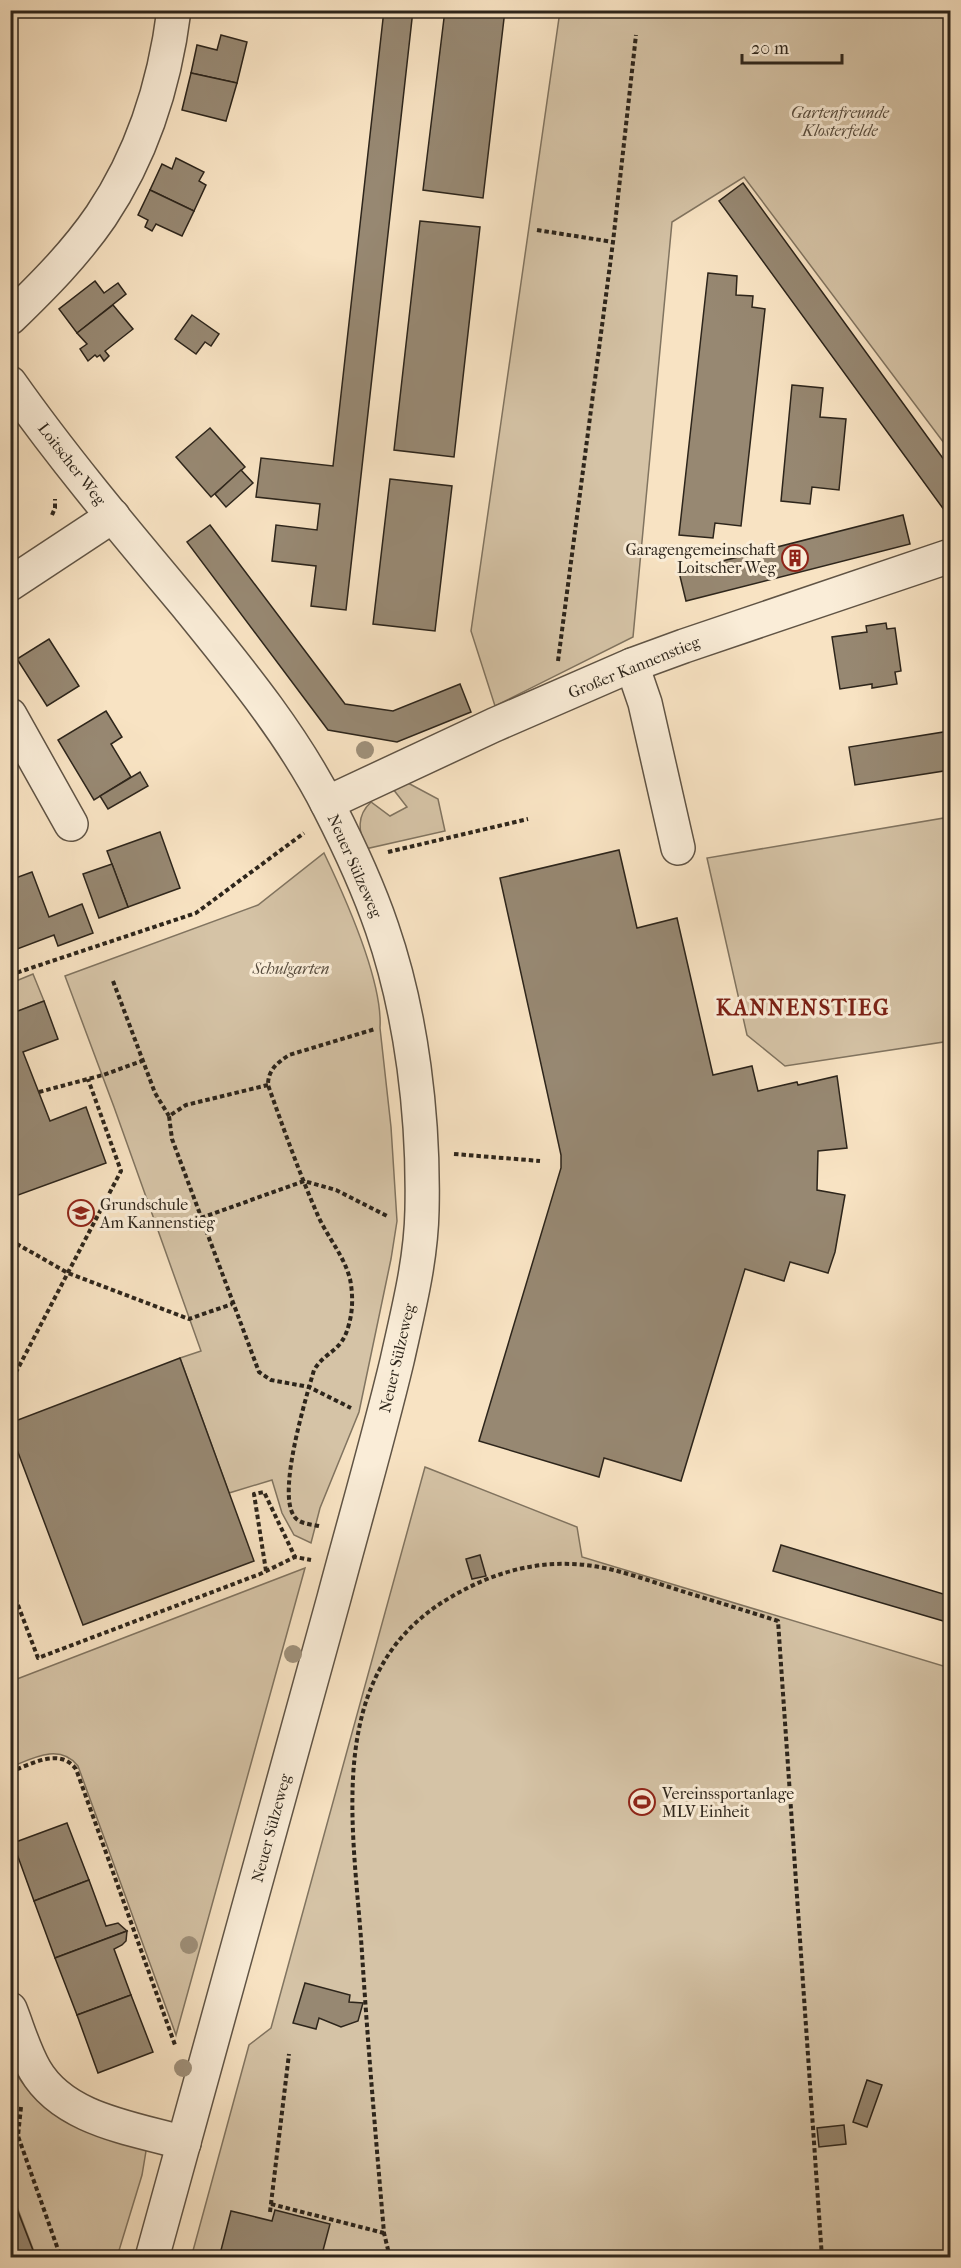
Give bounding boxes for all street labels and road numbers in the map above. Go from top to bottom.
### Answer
street label: Loitscher Weg [34,419,110,509]
street label: Großer Kannenstieg [565,632,703,702]
street label: Neuer Sülzeweg [324,811,387,921]
street label: Neuer Sülzeweg [375,1301,419,1414]
street label: Neuer Sülzeweg [247,1771,295,1884]

